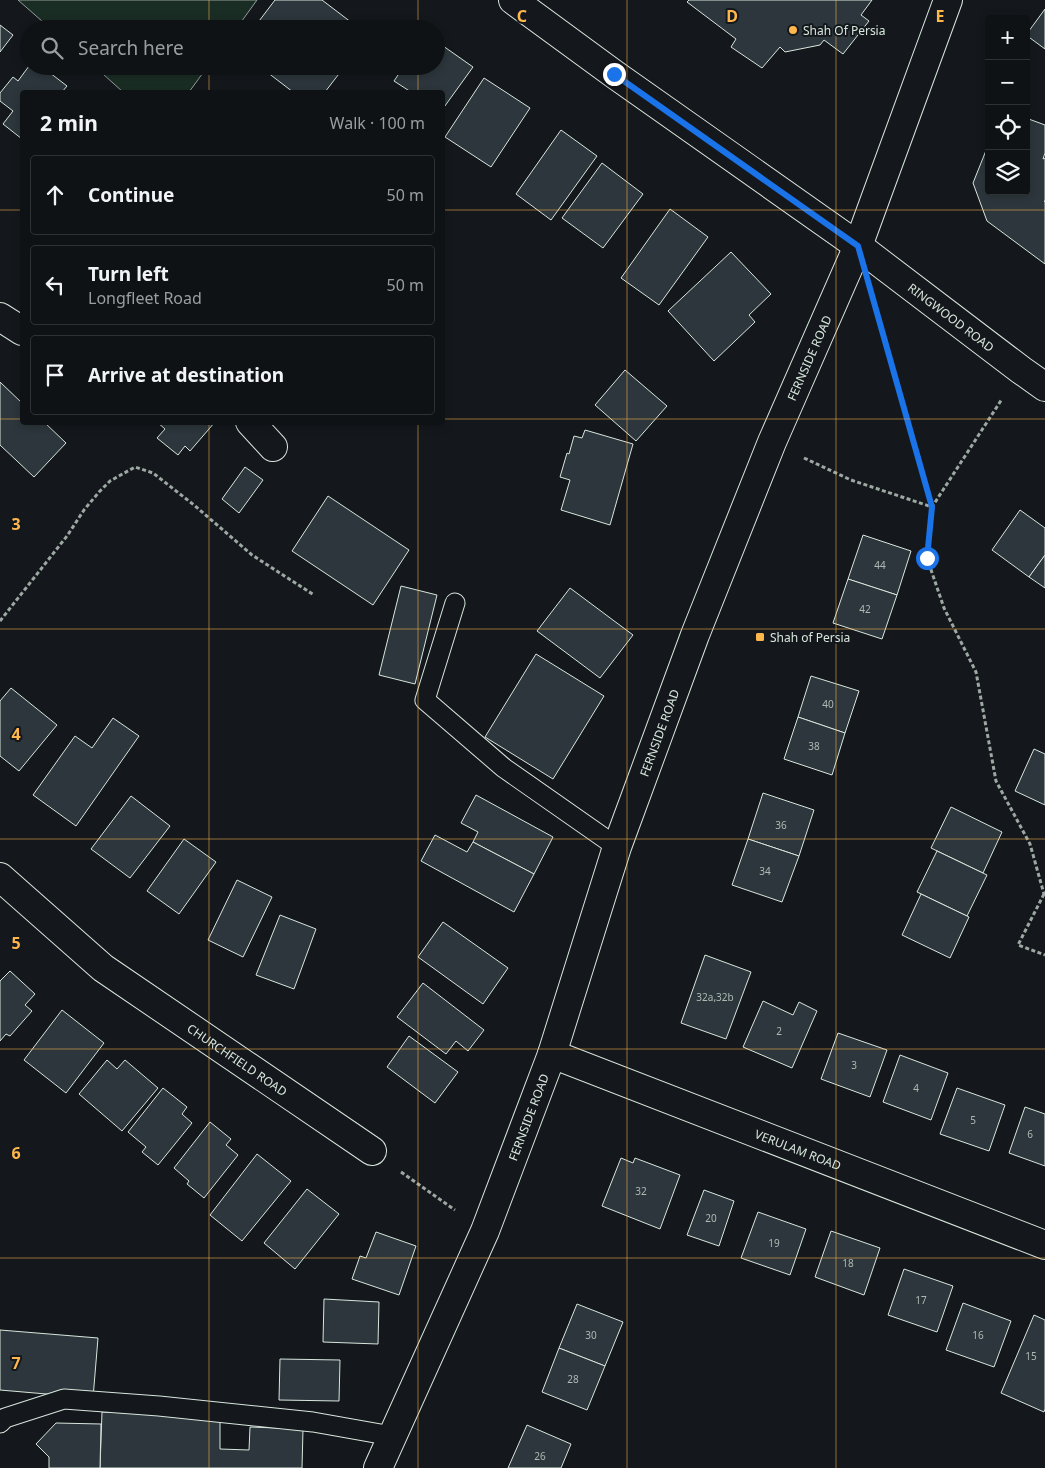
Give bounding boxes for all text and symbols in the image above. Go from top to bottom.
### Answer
text: C [517,5,527,27]
text: D [726,5,738,27]
text: E [936,5,945,27]
map controls [985,15,1030,195]
button: + [985,15,1030,60]
search box [20,20,445,75]
place label: Shah Of Persia [803,22,885,39]
marker: Shah Of Persia [787,24,799,36]
icon: search [38,34,66,62]
text: Search here [78,35,184,61]
button: − [985,60,1030,105]
route end [603,63,626,86]
button: locate [985,105,1030,150]
text: 2 min [40,109,98,137]
text: Walk · 100 m [330,112,425,134]
button: layers [985,150,1030,195]
icon: ahead [41,181,69,209]
text: Continue [88,182,174,208]
text: 50 m [387,184,424,206]
text: Turn left [88,261,169,287]
icon: left [41,271,69,299]
text: 50 m [387,274,424,296]
street label: RINGWOOD ROAD [905,279,998,355]
text: Longfleet Road [88,287,202,309]
street label: FERNSIDE ROAD [783,312,835,403]
icon: arrive [41,361,69,389]
text: Arrive at destination [88,362,284,388]
text: 3 [11,513,21,535]
route start [916,547,939,570]
house number: 44 [874,558,886,572]
house number: 42 [859,602,871,616]
place label: Shah of Persia [770,629,850,646]
marker: Shah of Persia [754,631,766,643]
street label: FERNSIDE ROAD [635,687,683,779]
house number: 40 [822,697,834,711]
text: 4 [11,723,21,745]
house number: 38 [808,739,820,753]
house number: 36 [775,818,787,832]
house number: 34 [759,864,771,878]
text: 5 [11,932,21,954]
house number: 32a,32b [696,990,734,1004]
street label: CHURCHFIELD ROAD [184,1019,291,1100]
house number: 2 [776,1024,782,1038]
house number: 3 [851,1058,857,1072]
street label: FERNSIDE ROAD [504,1071,552,1163]
house number: 4 [913,1081,919,1095]
house number: 5 [970,1113,976,1127]
street label: VERULAM ROAD [753,1125,844,1174]
house number: 6 [1027,1127,1033,1141]
text: 6 [11,1142,21,1164]
house number: 32 [635,1184,647,1198]
house number: 20 [705,1211,717,1225]
house number: 19 [768,1236,780,1250]
house number: 18 [842,1256,854,1270]
house number: 17 [915,1293,927,1307]
house number: 30 [585,1328,597,1342]
house number: 16 [972,1328,984,1342]
house number: 15 [1025,1349,1037,1363]
text: 7 [11,1352,21,1374]
house number: 28 [567,1372,579,1386]
house number: 26 [534,1449,546,1463]

